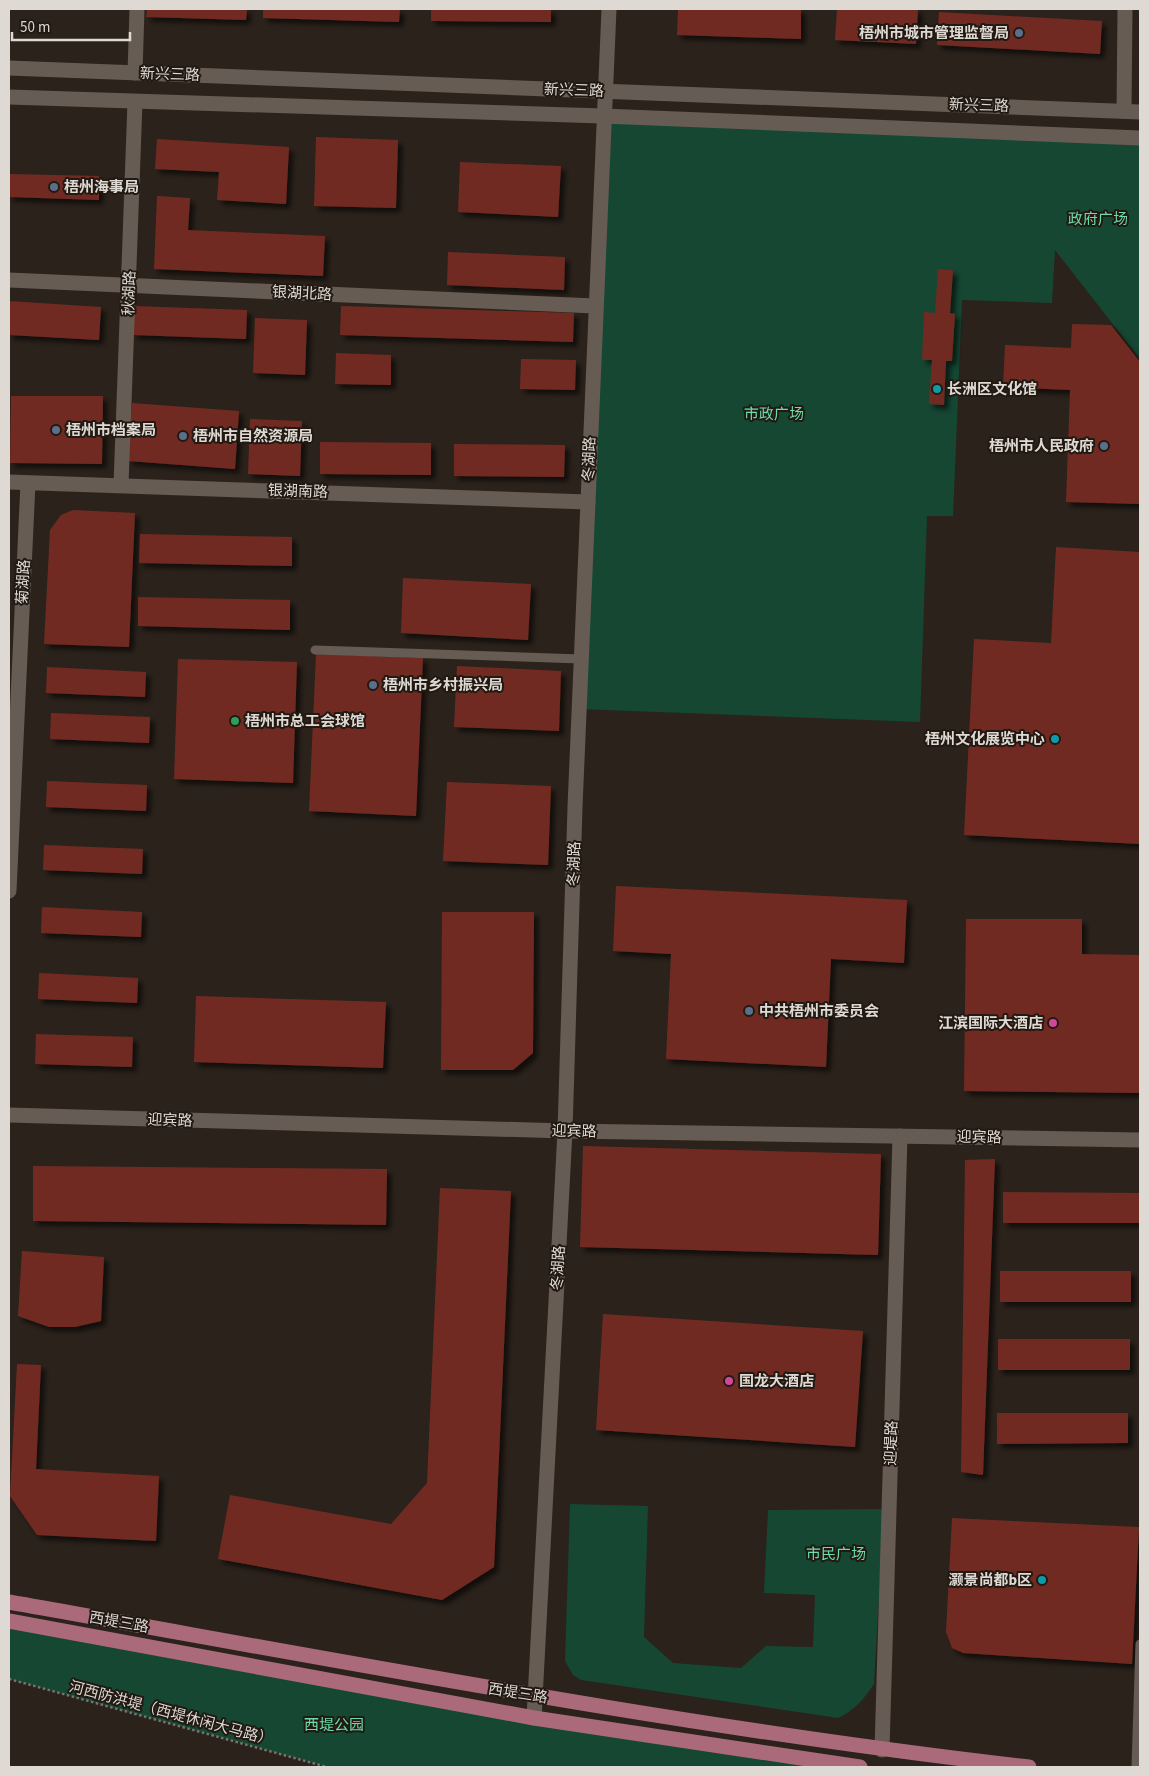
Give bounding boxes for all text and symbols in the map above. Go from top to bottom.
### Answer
scale bar [12,10,130,42]
text: 50 m [20,17,50,38]
place label: 梧州市城市管理监督局 [859,23,1009,44]
marker: 梧州市城市管理监督局 [1013,27,1025,39]
street label: 新兴三路 [140,63,200,86]
street label: 新兴三路 [544,79,604,102]
street label: 新兴三路 [949,94,1009,117]
place label: 梧州海事局 [64,177,139,198]
marker: 梧州海事局 [48,181,60,193]
park label: 政府广场 [1068,209,1128,230]
street label: 秋湖路 [118,270,141,316]
street label: 银湖北路 [271,281,332,306]
place label: 长洲区文化馆 [947,379,1037,400]
marker: 长洲区文化馆 [931,383,943,395]
park label: 市政广场 [744,404,804,425]
place label: 梧州市档案局 [66,420,156,441]
marker: 梧州市档案局 [50,424,62,436]
place label: 梧州市自然资源局 [193,426,313,447]
marker: 梧州市自然资源局 [177,430,189,442]
street label: 冬湖路 [578,436,601,482]
place label: 梧州市人民政府 [989,436,1094,457]
marker: 梧州市人民政府 [1098,440,1110,452]
street label: 银湖南路 [268,480,328,503]
street label: 菊湖路 [12,559,35,605]
place label: 梧州市乡村振兴局 [383,675,503,696]
marker: 梧州市乡村振兴局 [367,679,379,691]
place label: 梧州市总工会球馆 [245,711,365,732]
marker: 梧州市总工会球馆 [229,715,241,727]
place label: 梧州文化展览中心 [925,729,1045,750]
marker: 梧州文化展览中心 [1049,733,1061,745]
street label: 冬湖路 [564,841,585,887]
place label: 中共梧州市委员会 [759,1001,879,1022]
marker: 中共梧州市委员会 [743,1005,755,1017]
place label: 江滨国际大酒店 [938,1013,1043,1034]
marker: 江滨国际大酒店 [1047,1017,1059,1029]
street label: 迎宾路 [147,1109,193,1132]
street label: 迎宾路 [551,1121,597,1142]
street label: 迎宾路 [956,1127,1002,1148]
street label: 冬湖路 [547,1245,570,1291]
place label: 国龙大酒店 [739,1371,814,1392]
marker: 国龙大酒店 [723,1375,735,1387]
street label: 迎堤路 [880,1420,903,1466]
park label: 市民广场 [806,1544,866,1565]
place label: 灏景尚都b区 [948,1570,1032,1591]
marker: 灏景尚都b区 [1036,1574,1048,1586]
street label: 西堤三路 [88,1607,150,1638]
street label: 河西防洪堤（西堤休闲大马路） [67,1676,275,1751]
street label: 西堤三路 [487,1678,549,1709]
park label: 西堤公园 [304,1715,364,1736]

